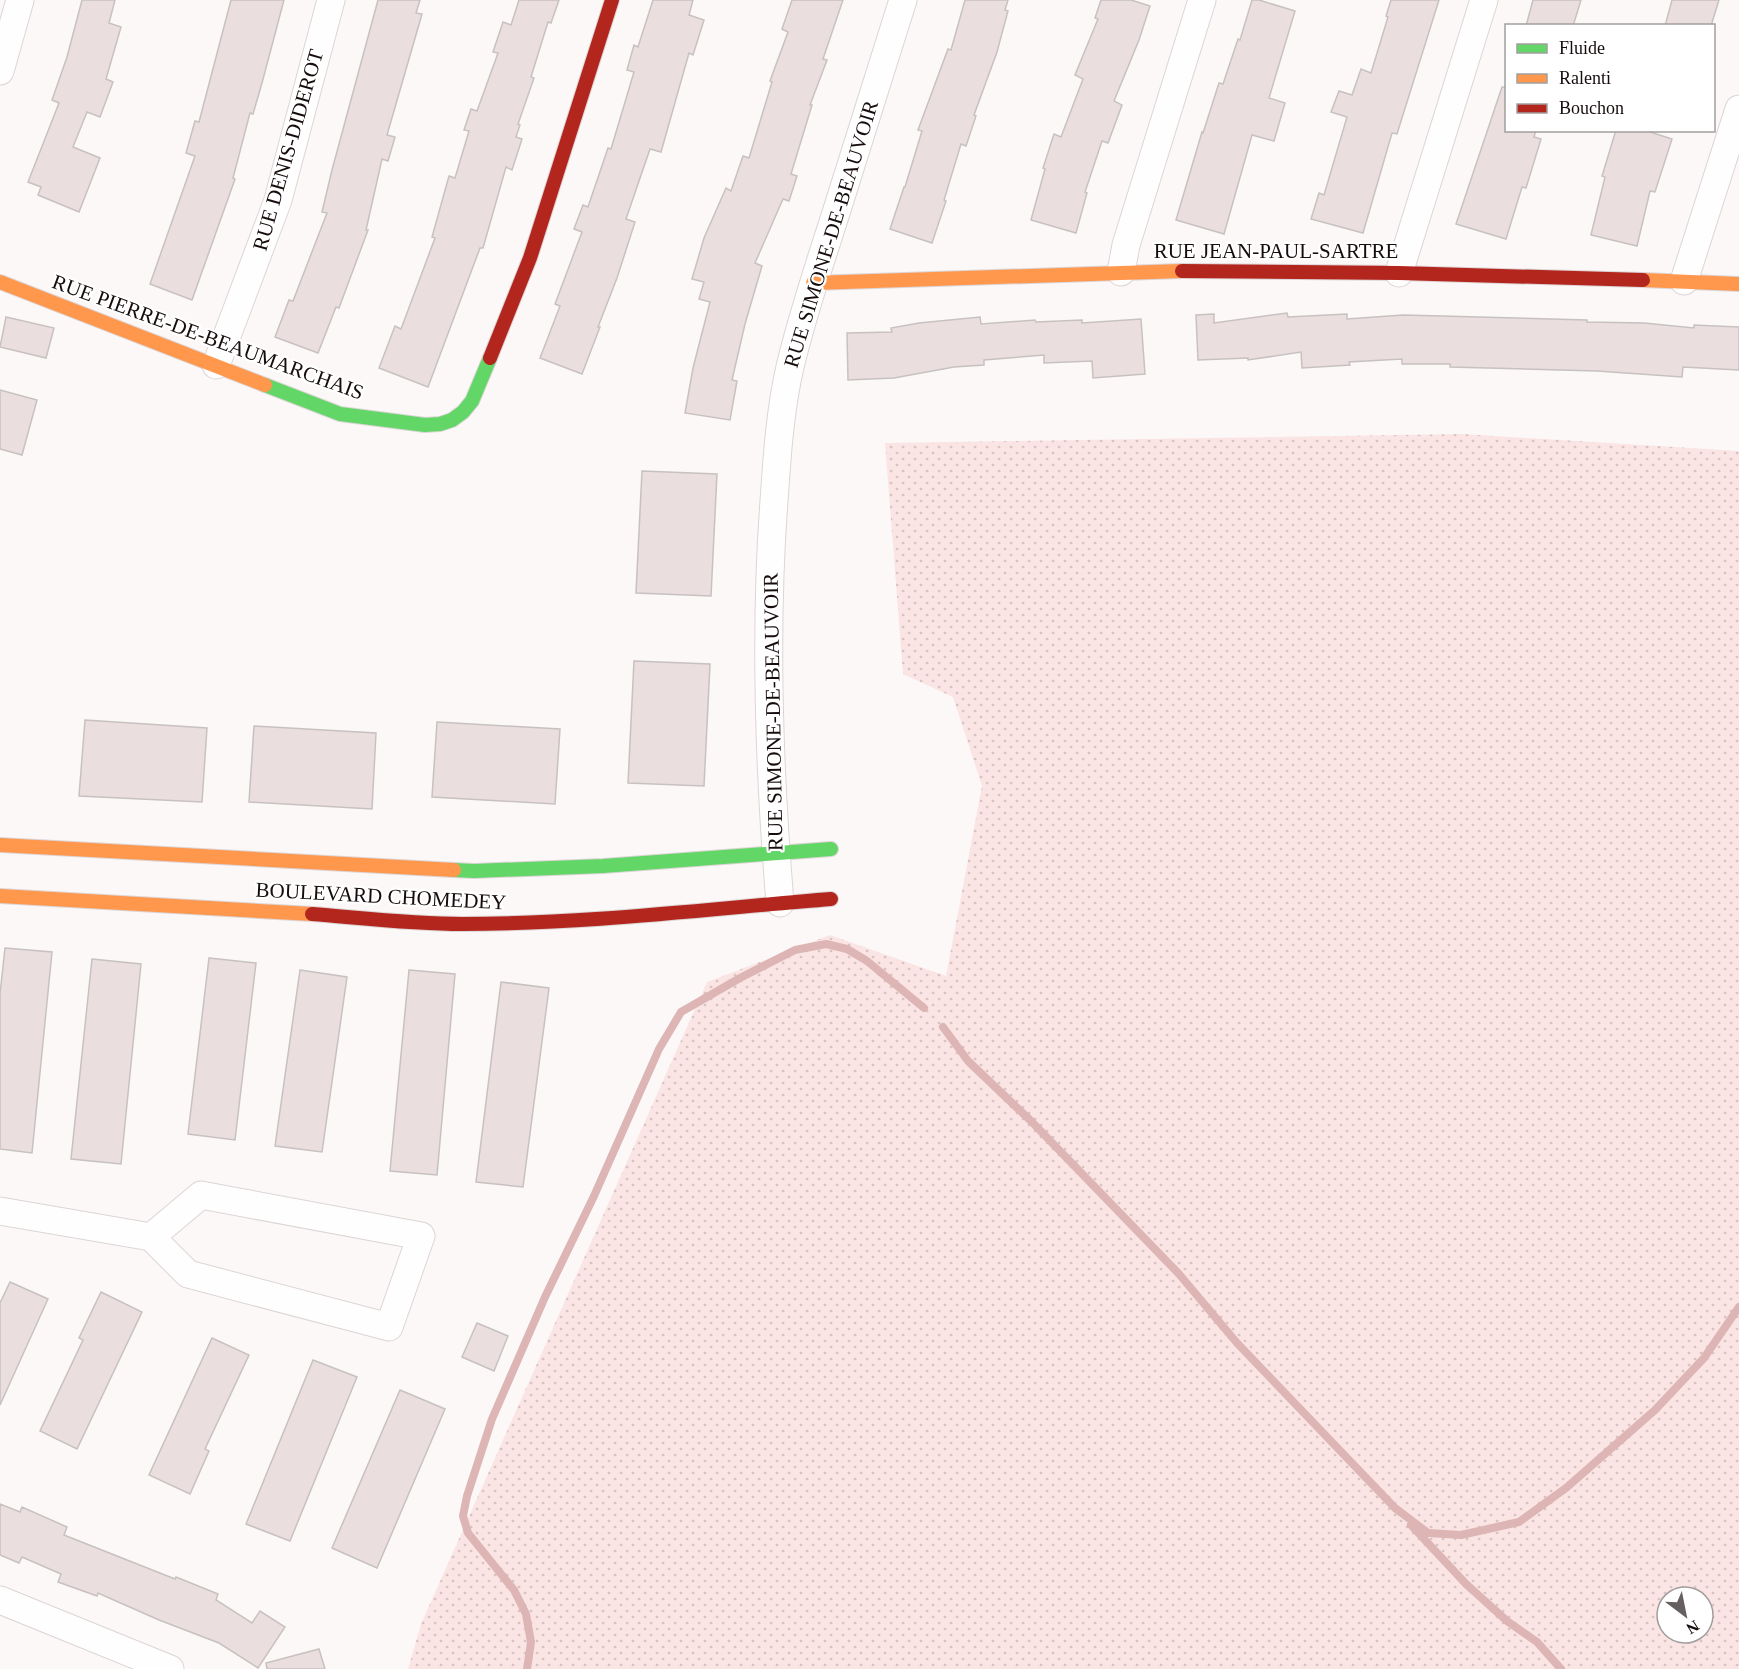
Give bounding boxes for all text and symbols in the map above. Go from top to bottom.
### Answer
legend [1505,24,1715,132]
text: Fluide [1559,38,1605,58]
street label: RUE DENIS-DIDEROT [248,46,328,253]
text: Ralenti [1559,68,1611,88]
street label: RUE SIMONE-DE-BEAUVOIR [779,97,883,371]
text: Bouchon [1559,98,1624,118]
street label: RUE JEAN-PAUL-SARTRE [1154,239,1398,263]
street label: RUE PIERRE-DE-BEAUMARCHAIS [49,269,367,405]
street label: RUE SIMONE-DE-BEAUVOIR [759,573,787,851]
street label: BOULEVARD CHOMEDEY [255,877,507,915]
north arrow [1655,1585,1715,1645]
text: N [1683,1617,1702,1638]

